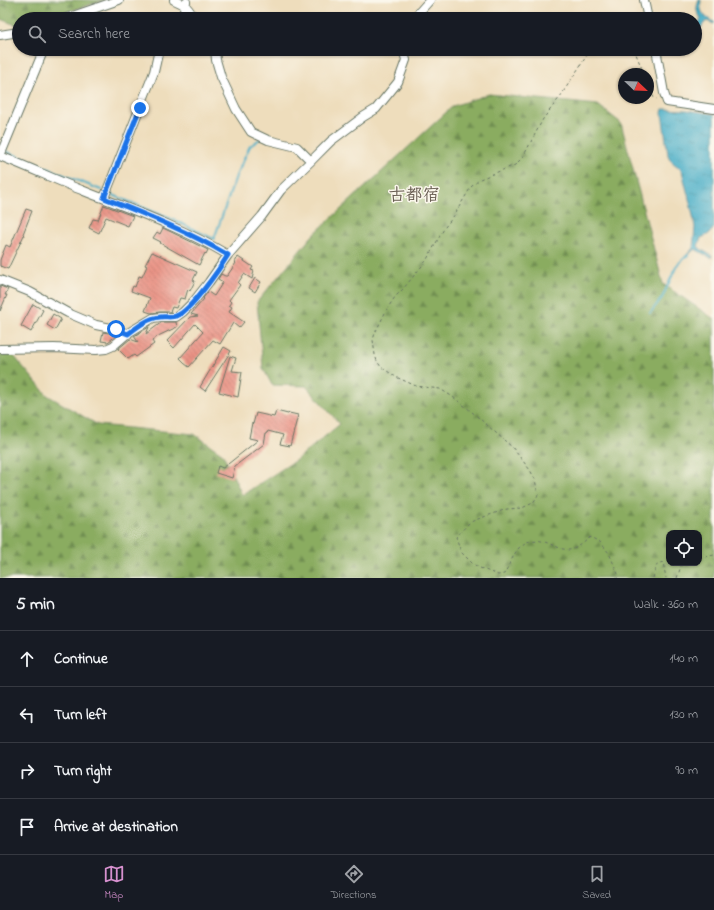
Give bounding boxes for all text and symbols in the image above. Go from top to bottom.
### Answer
search box [12,12,702,56]
icon: search [26,23,48,45]
text: Search here [58,23,130,45]
north arrow [618,68,654,104]
route end [131,99,149,117]
district label: 古都宿 [389,183,440,208]
route start [107,320,125,338]
map controls [666,530,702,566]
button: locate [666,530,702,566]
text: 5 min [16,592,55,617]
text: Walk · 360 m [634,595,698,614]
icon: ahead [16,648,38,670]
text: Continue [54,648,108,670]
text: 140 m [670,649,698,668]
icon: left [16,704,38,726]
text: Turn left [54,704,107,726]
text: 130 m [670,705,698,724]
icon: right [16,760,38,782]
text: Turn right [54,760,112,782]
text: 90 m [675,761,698,780]
icon: arrive [16,816,38,838]
text: Arrive at destination [54,816,178,838]
tab: Map [103,863,125,903]
tab: Directions [331,863,376,903]
tab: Saved [582,863,611,903]

